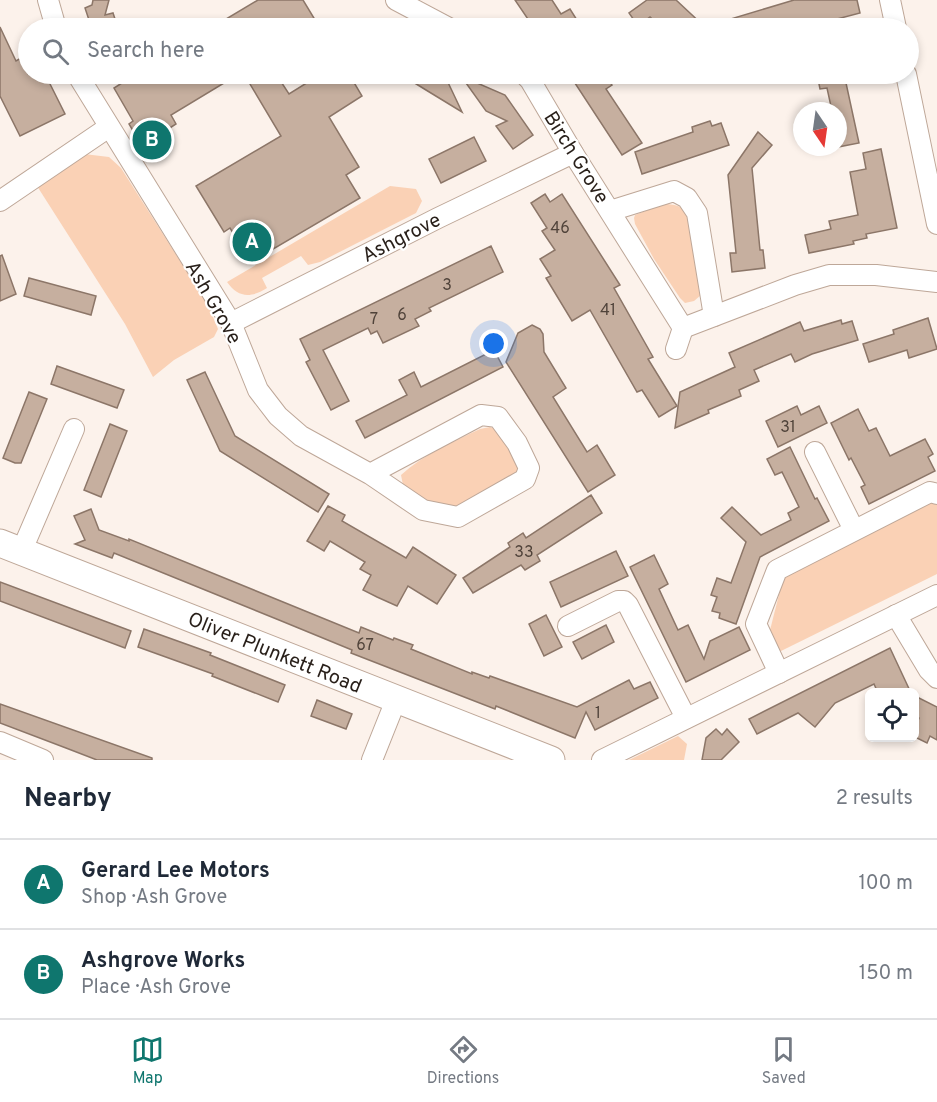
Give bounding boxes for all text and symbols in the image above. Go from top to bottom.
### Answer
search box [18,18,919,84]
icon: search [39,35,72,68]
text: Search here [87,38,205,65]
north arrow [793,102,847,156]
street label: Birch Grove [537,107,614,209]
pin: B [132,118,172,162]
street label: Ashgrove [358,208,446,270]
house number: 46 [550,219,570,239]
pin: A [232,220,272,264]
street label: Ash Grove [178,257,246,349]
house number: 3 [442,276,452,296]
house number: 41 [600,301,616,321]
house number: 6 [397,306,407,326]
house number: 7 [370,310,378,330]
your location [479,329,508,358]
house number: 31 [780,418,796,438]
house number: 33 [514,543,534,563]
street label: Oliver Plunkett Road [183,607,365,701]
house number: 67 [356,636,374,656]
map controls [865,688,919,742]
button: locate [865,688,919,742]
house number: 1 [595,704,601,724]
text: Nearby [24,783,112,816]
text: 2 results [836,786,913,812]
text: Gerard Lee Motors [81,858,270,885]
text: A [36,871,51,897]
text: 100 m [858,871,913,897]
text: Shop · Ash Grove [81,885,227,911]
text: Ashgrove Works [81,948,245,975]
text: B [37,961,50,987]
text: 150 m [859,961,913,987]
text: Place · Ash Grove [81,975,231,1001]
tab: Map [131,1033,164,1089]
tab: Directions [427,1033,499,1089]
tab: Saved [762,1033,806,1089]

